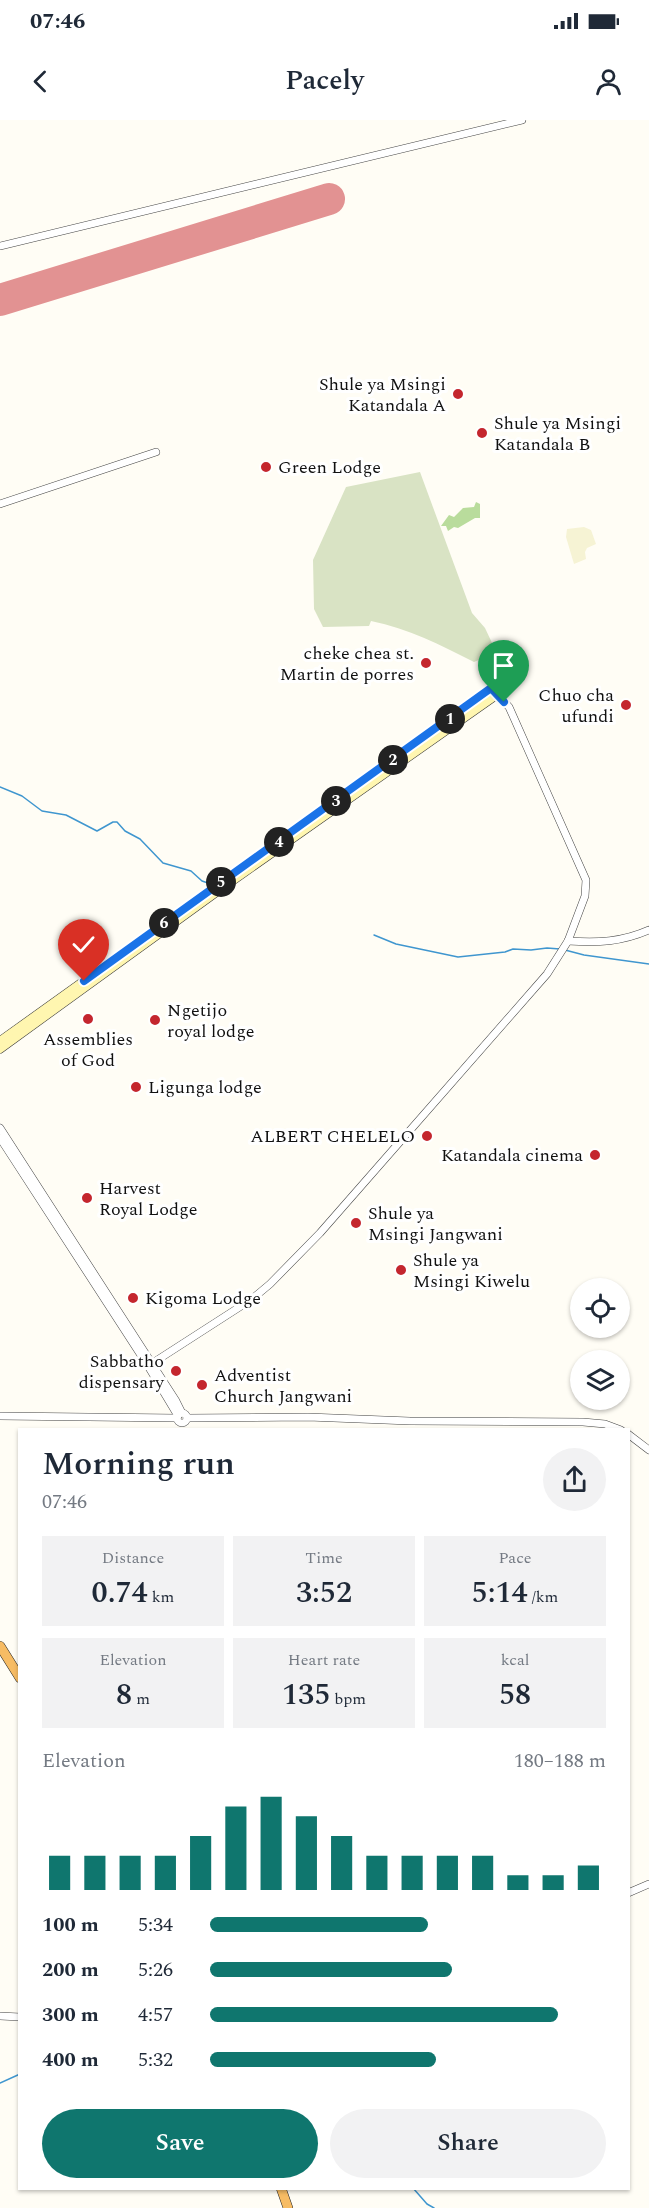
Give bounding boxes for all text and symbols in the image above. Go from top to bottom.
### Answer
text: 07:46 [30,5,85,38]
text: Pacely [285,60,364,102]
icon: back [24,65,57,98]
icon: person [592,65,625,98]
place label: Shule ya Msingi Katandala A [319,371,446,419]
marker: Shule ya Msingi Katandala A [451,387,465,401]
place label: Shule ya Msingi Katandala B [494,410,621,458]
marker: Shule ya Msingi Katandala B [475,426,489,440]
place label: Green Lodge [278,454,381,481]
marker: Green Lodge [259,460,273,474]
place label: cheke chea st. Martin de porres [280,640,414,688]
pin [478,640,529,702]
icon: arrive [487,649,520,682]
marker: cheke chea st. Martin de porres [419,656,433,670]
place label: Chuo cha ufundi [538,682,614,730]
marker: Chuo cha ufundi [619,698,633,712]
pin: 1 [435,704,465,734]
text: 1 [446,707,454,731]
pin: 2 [378,745,408,775]
text: 2 [389,748,397,772]
pin: 3 [321,786,351,816]
text: 3 [332,789,340,813]
pin: 4 [264,827,294,857]
text: 4 [275,830,283,854]
pin: 5 [206,867,236,897]
text: 5 [217,870,225,894]
pin: 6 [149,908,179,938]
text: 6 [160,911,168,935]
pin [58,919,109,981]
icon: check [67,928,100,961]
place label: Ngetijo royal lodge [167,997,255,1045]
marker: Assemblies of God [81,1012,95,1026]
marker: Ngetijo royal lodge [148,1013,162,1027]
place label: Assemblies of God [43,1026,133,1074]
place label: Ligunga lodge [148,1074,262,1101]
marker: Ligunga lodge [129,1080,143,1094]
place label: ALBERT CHELELO [250,1123,415,1150]
marker: ALBERT CHELELO [420,1129,434,1143]
place label: Katandala cinema [441,1142,583,1169]
marker: Katandala cinema [588,1148,602,1162]
place label: Harvest Royal Lodge [99,1175,197,1223]
marker: Harvest Royal Lodge [80,1191,94,1205]
place label: Shule ya Msingi Jangwani [368,1200,503,1248]
marker: Shule ya Msingi Jangwani [349,1216,363,1230]
place label: Shule ya Msingi Kiwelu [413,1247,530,1295]
marker: Shule ya Msingi Kiwelu [394,1263,408,1277]
map controls [570,1278,630,1410]
button: locate [570,1278,630,1338]
place label: Kigoma Lodge [145,1285,261,1312]
marker: Kigoma Lodge [126,1291,140,1305]
place label: Sabbatho dispensary [79,1348,165,1396]
button: layers [570,1350,630,1410]
place label: Adventist Church Jangwani [214,1362,352,1410]
marker: Sabbatho dispensary [169,1364,183,1378]
marker: Adventist Church Jangwani [195,1378,209,1392]
text: Morning run [42,1439,235,1489]
button: share [543,1448,606,1511]
text: 07:46 [42,1487,87,1517]
text: Distance [102,1546,164,1570]
text: Time [305,1546,343,1570]
text: Pace [498,1546,532,1570]
text: 0.74 [92,1570,148,1616]
text: 3:52 [296,1570,352,1616]
text: 5:14 [472,1570,528,1616]
text: km [148,1585,174,1609]
text: /km [528,1585,558,1609]
text: Elevation [99,1648,167,1672]
text: Heart rate [288,1648,360,1672]
text: kcal [501,1648,529,1672]
text: 8 [116,1672,132,1718]
text: 135 [282,1672,330,1718]
text: 58 [499,1672,531,1718]
text: m [132,1687,150,1711]
text: bpm [330,1687,366,1711]
text: Elevation [42,1746,126,1776]
text: 180–188 m [514,1746,606,1776]
text: 100 m [42,1910,99,1940]
text: 5:34 [138,1910,173,1940]
text: 200 m [42,1955,99,1985]
text: 5:26 [138,1955,173,1985]
text: 300 m [42,2000,99,2030]
text: 4:57 [138,2000,173,2030]
text: 400 m [42,2045,99,2075]
text: 5:32 [138,2045,173,2075]
button: Save [42,2109,318,2178]
button: Share [330,2109,606,2178]

